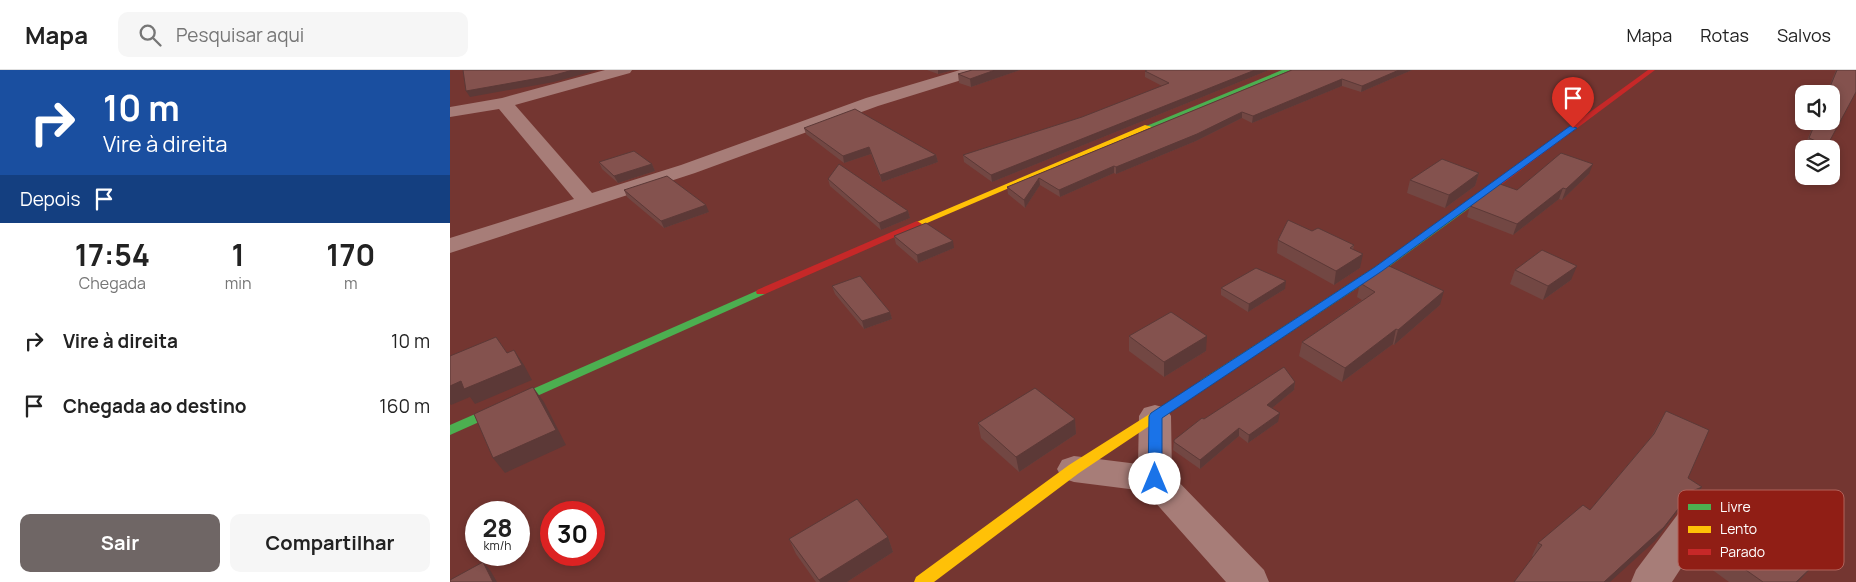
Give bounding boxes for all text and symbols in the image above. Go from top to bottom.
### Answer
search box [118,12,468,57]
text: Mapa [25,18,88,51]
icon: search [136,21,164,49]
text: Pesquisar aqui [176,22,304,48]
text: Mapa [1626,23,1672,47]
text: Rotas [1700,23,1749,47]
text: Salvos [1777,23,1831,47]
pin [1552,77,1594,128]
text: 10 m [103,84,180,132]
icon: arrive [1559,84,1587,112]
map controls [1795,85,1840,185]
button: sound [1795,85,1840,130]
icon: right [20,90,85,155]
text: Vire à direita [103,129,227,159]
button: layers [1795,140,1840,185]
icon: arrive [90,185,118,213]
text: Depois [20,186,80,212]
text: 17:54 [75,234,150,275]
text: 1 [232,234,245,275]
text: 170 [326,234,375,275]
text: Chegada [79,272,146,294]
text: min [225,272,252,294]
text: m [344,272,358,294]
icon: right [20,327,48,355]
text: Vire à direita [63,328,178,354]
text: 10 m [391,328,430,354]
icon: arrive [20,392,48,420]
text: Chegada ao destino [63,393,246,419]
text: 160 m [379,393,430,419]
position arrow [1128,452,1180,504]
legend [1678,490,1844,570]
text: Livre [1720,497,1751,516]
speed limit sign: 30 [540,501,605,566]
text: 28 [482,510,513,545]
button: Sair [20,514,220,572]
button: Compartilhar [230,514,430,572]
text: Lento [1720,519,1757,538]
text: km/h [484,537,511,554]
text: Parado [1720,542,1765,561]

